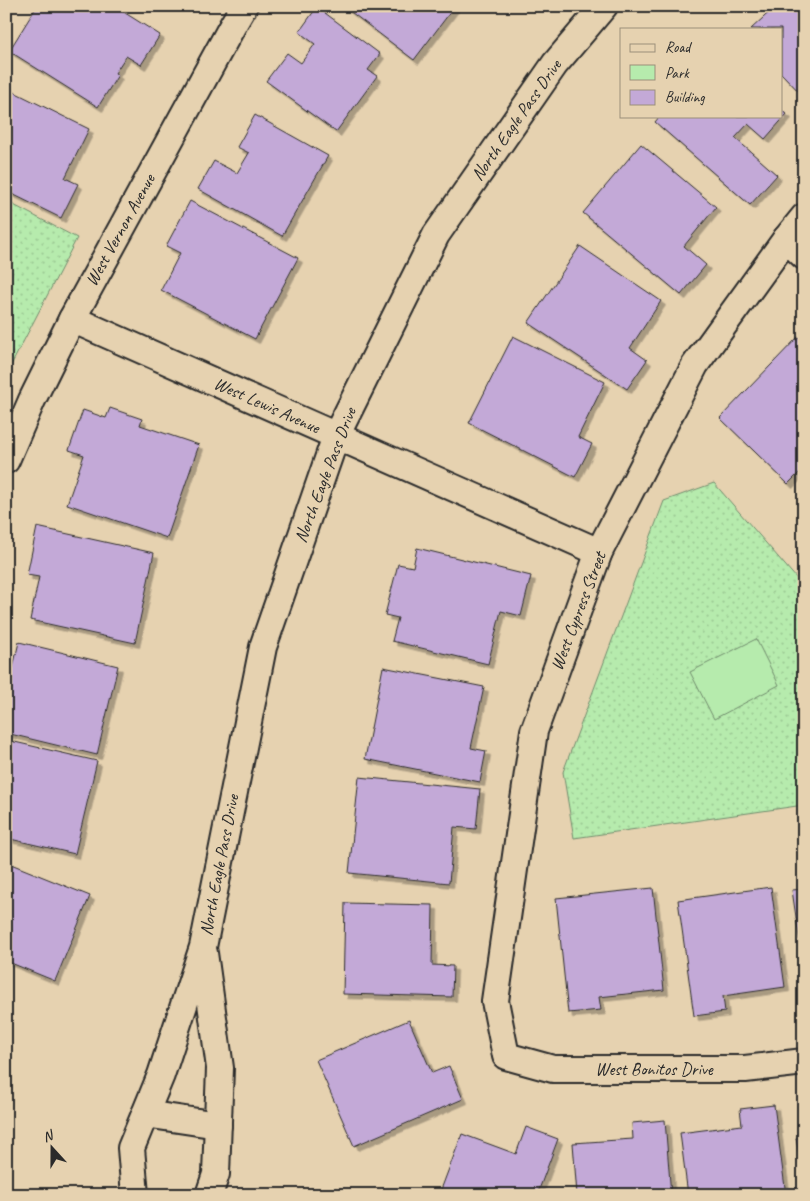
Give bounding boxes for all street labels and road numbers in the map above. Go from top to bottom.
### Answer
street label: North Eagle Pass Drive [466,54,567,185]
street label: West Vernon Avenue [80,169,160,290]
street label: West Lewis Avenue [211,372,324,439]
street label: North Eagle Pass Drive [289,403,361,546]
street label: West Cypress Street [545,547,611,673]
street label: North Eagle Pass Drive [195,792,244,937]
street label: West Bonitos Drive [595,1058,714,1080]

